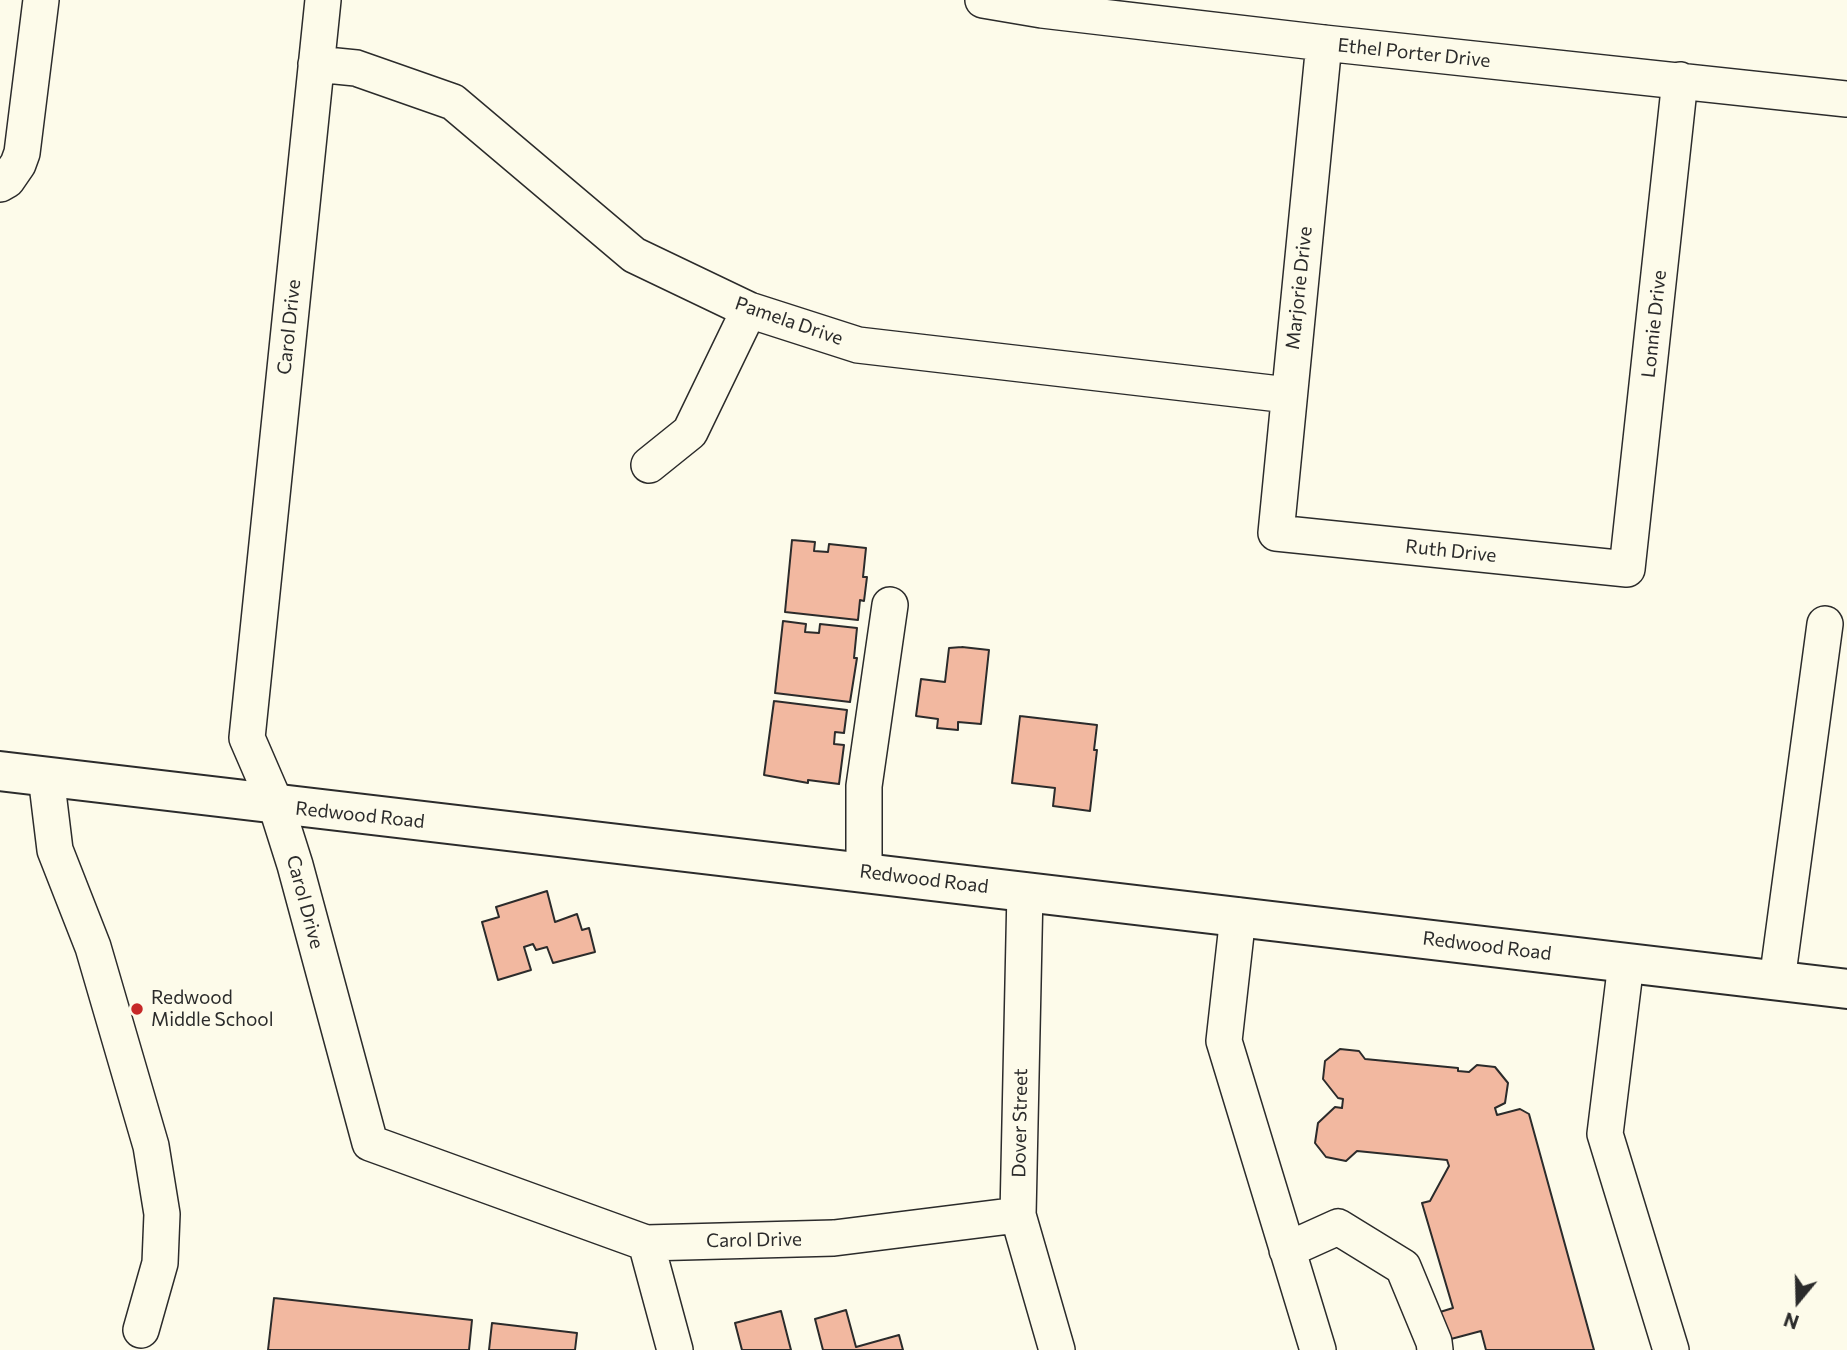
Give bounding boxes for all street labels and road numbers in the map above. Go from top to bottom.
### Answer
street label: Ethel Porter Drive [1336,34,1492,72]
street label: Marjorie Drive [1281,225,1317,351]
street label: Lonnie Drive [1637,269,1671,379]
street label: Carol Drive [273,278,305,376]
street label: Pamela Drive [732,292,846,350]
street label: Ruth Drive [1404,535,1498,567]
street label: Redwood Road [294,797,426,833]
street label: Carol Drive [282,853,328,951]
street label: Redwood Road [858,860,990,898]
street label: Redwood Road [1421,927,1553,965]
street label: Dover Street [1008,1068,1032,1178]
street label: Carol Drive [706,1228,802,1252]

